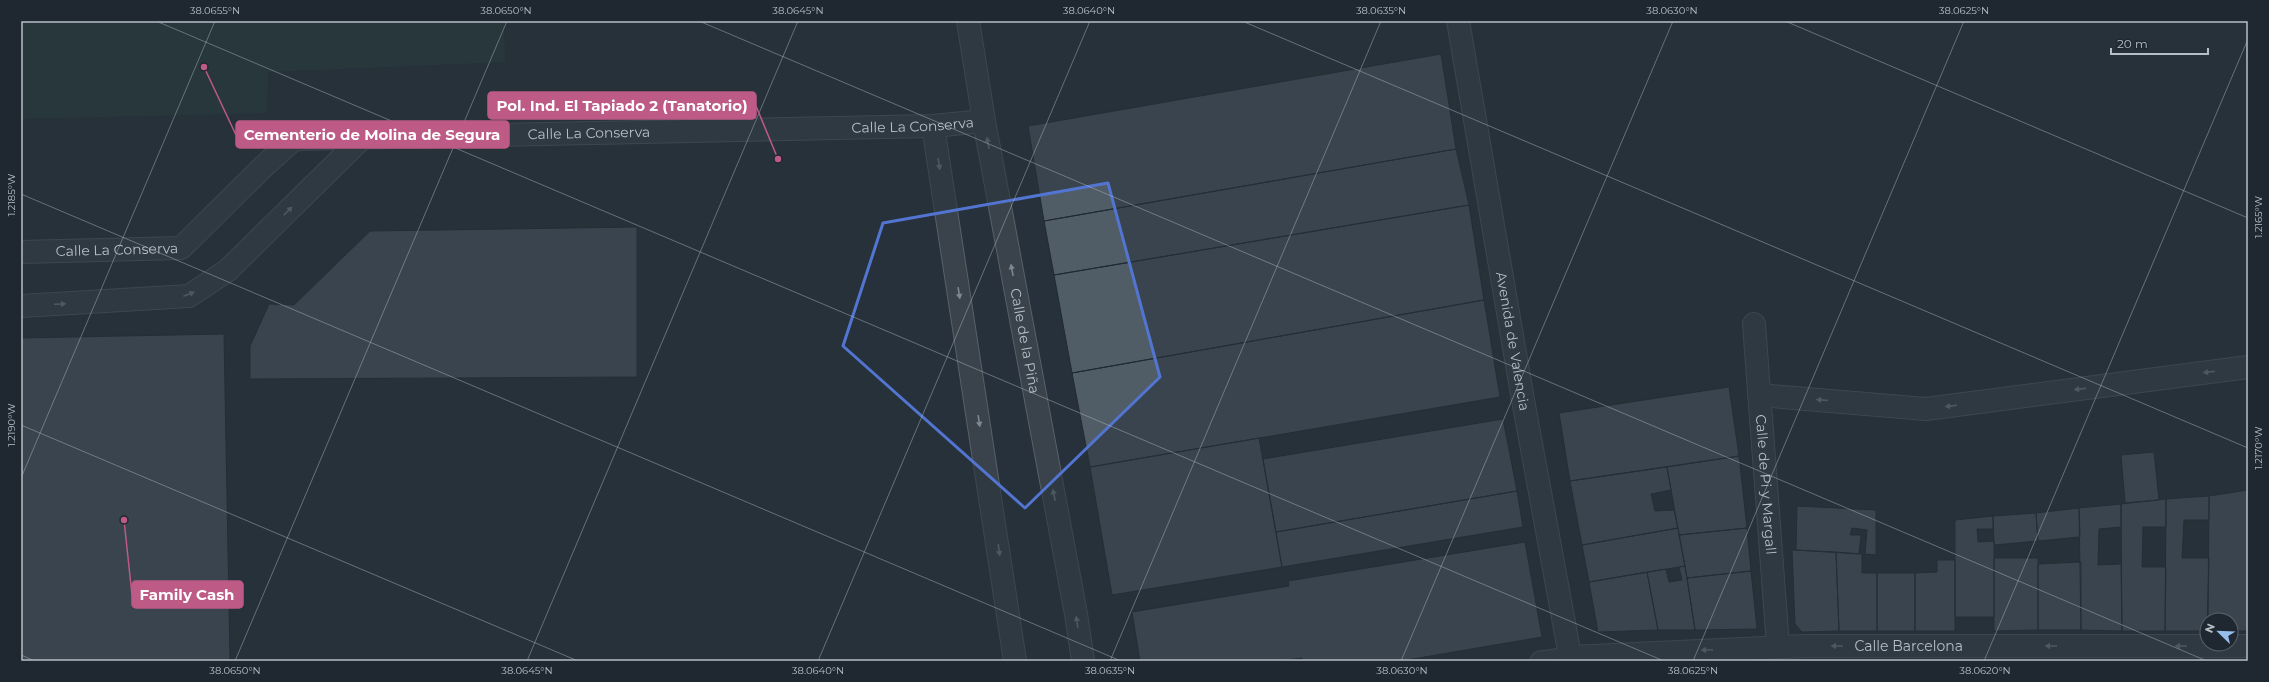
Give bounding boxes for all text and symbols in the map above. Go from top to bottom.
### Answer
text: 38.0655°N [190,4,240,17]
text: 38.0650°N [480,4,532,17]
text: 38.0645°N [772,4,824,17]
text: 38.0640°N [1063,4,1115,17]
text: 38.0635°N [1356,4,1406,17]
text: 38.0630°N [1646,4,1698,17]
text: 38.0625°N [1939,4,1989,17]
scale bar [2111,30,2208,56]
text: 20 m [2117,36,2148,51]
callout: Pol. Ind. El Tapiado 2 (Tanatorio) [488,92,756,119]
text: Pol. Ind. El Tapiado 2 (Tanatorio) [496,96,748,115]
street label: Calle La Conserva [851,113,975,137]
callout: Cementerio de Molina de Segura [236,121,509,148]
street label: Calle La Conserva [527,123,650,143]
text: Cementerio de Molina de Segura [244,125,500,144]
one-way arrow [985,136,991,149]
one-way arrow [936,158,942,170]
text: 1.2185°W [5,174,18,216]
text: 1.2165°W [2252,196,2265,238]
one-way arrow [283,206,292,216]
street label: Calle La Conserva [55,239,178,260]
one-way arrow [1009,264,1015,276]
street label: Avenida de Valencia [1492,270,1534,412]
one-way arrow [956,287,962,299]
street label: Calle de la Piña [1006,287,1044,395]
one-way arrow [183,291,195,298]
one-way arrow [54,300,66,307]
one-way arrow [2203,369,2215,375]
one-way arrow [2074,386,2086,392]
one-way arrow [1816,397,1828,404]
one-way arrow [1945,402,1958,409]
text: 1.2190°W [5,403,18,447]
street label: Calle de Pi y Margall [1752,414,1780,555]
one-way arrow [976,415,982,427]
text: 1.2170°W [2252,426,2265,470]
one-way arrow [1051,488,1057,501]
one-way arrow [996,544,1002,556]
callout: Family Cash [132,581,243,608]
text: Family Cash [140,585,235,604]
north arrow [2199,612,2239,652]
one-way arrow [1074,616,1080,628]
text: N [2202,621,2218,635]
street label: Calle Barcelona [1854,637,1963,655]
one-way arrow [1830,643,1843,649]
one-way arrow [2044,643,2057,649]
one-way arrow [2174,643,2187,649]
one-way arrow [1701,646,1713,653]
text: 38.0650°N [209,664,261,677]
text: 38.0645°N [501,664,553,677]
text: 38.0640°N [792,664,844,677]
text: 38.0635°N [1085,664,1135,677]
text: 38.0630°N [1376,664,1428,677]
text: 38.0625°N [1668,664,1718,677]
text: 38.0620°N [1959,664,2011,677]

